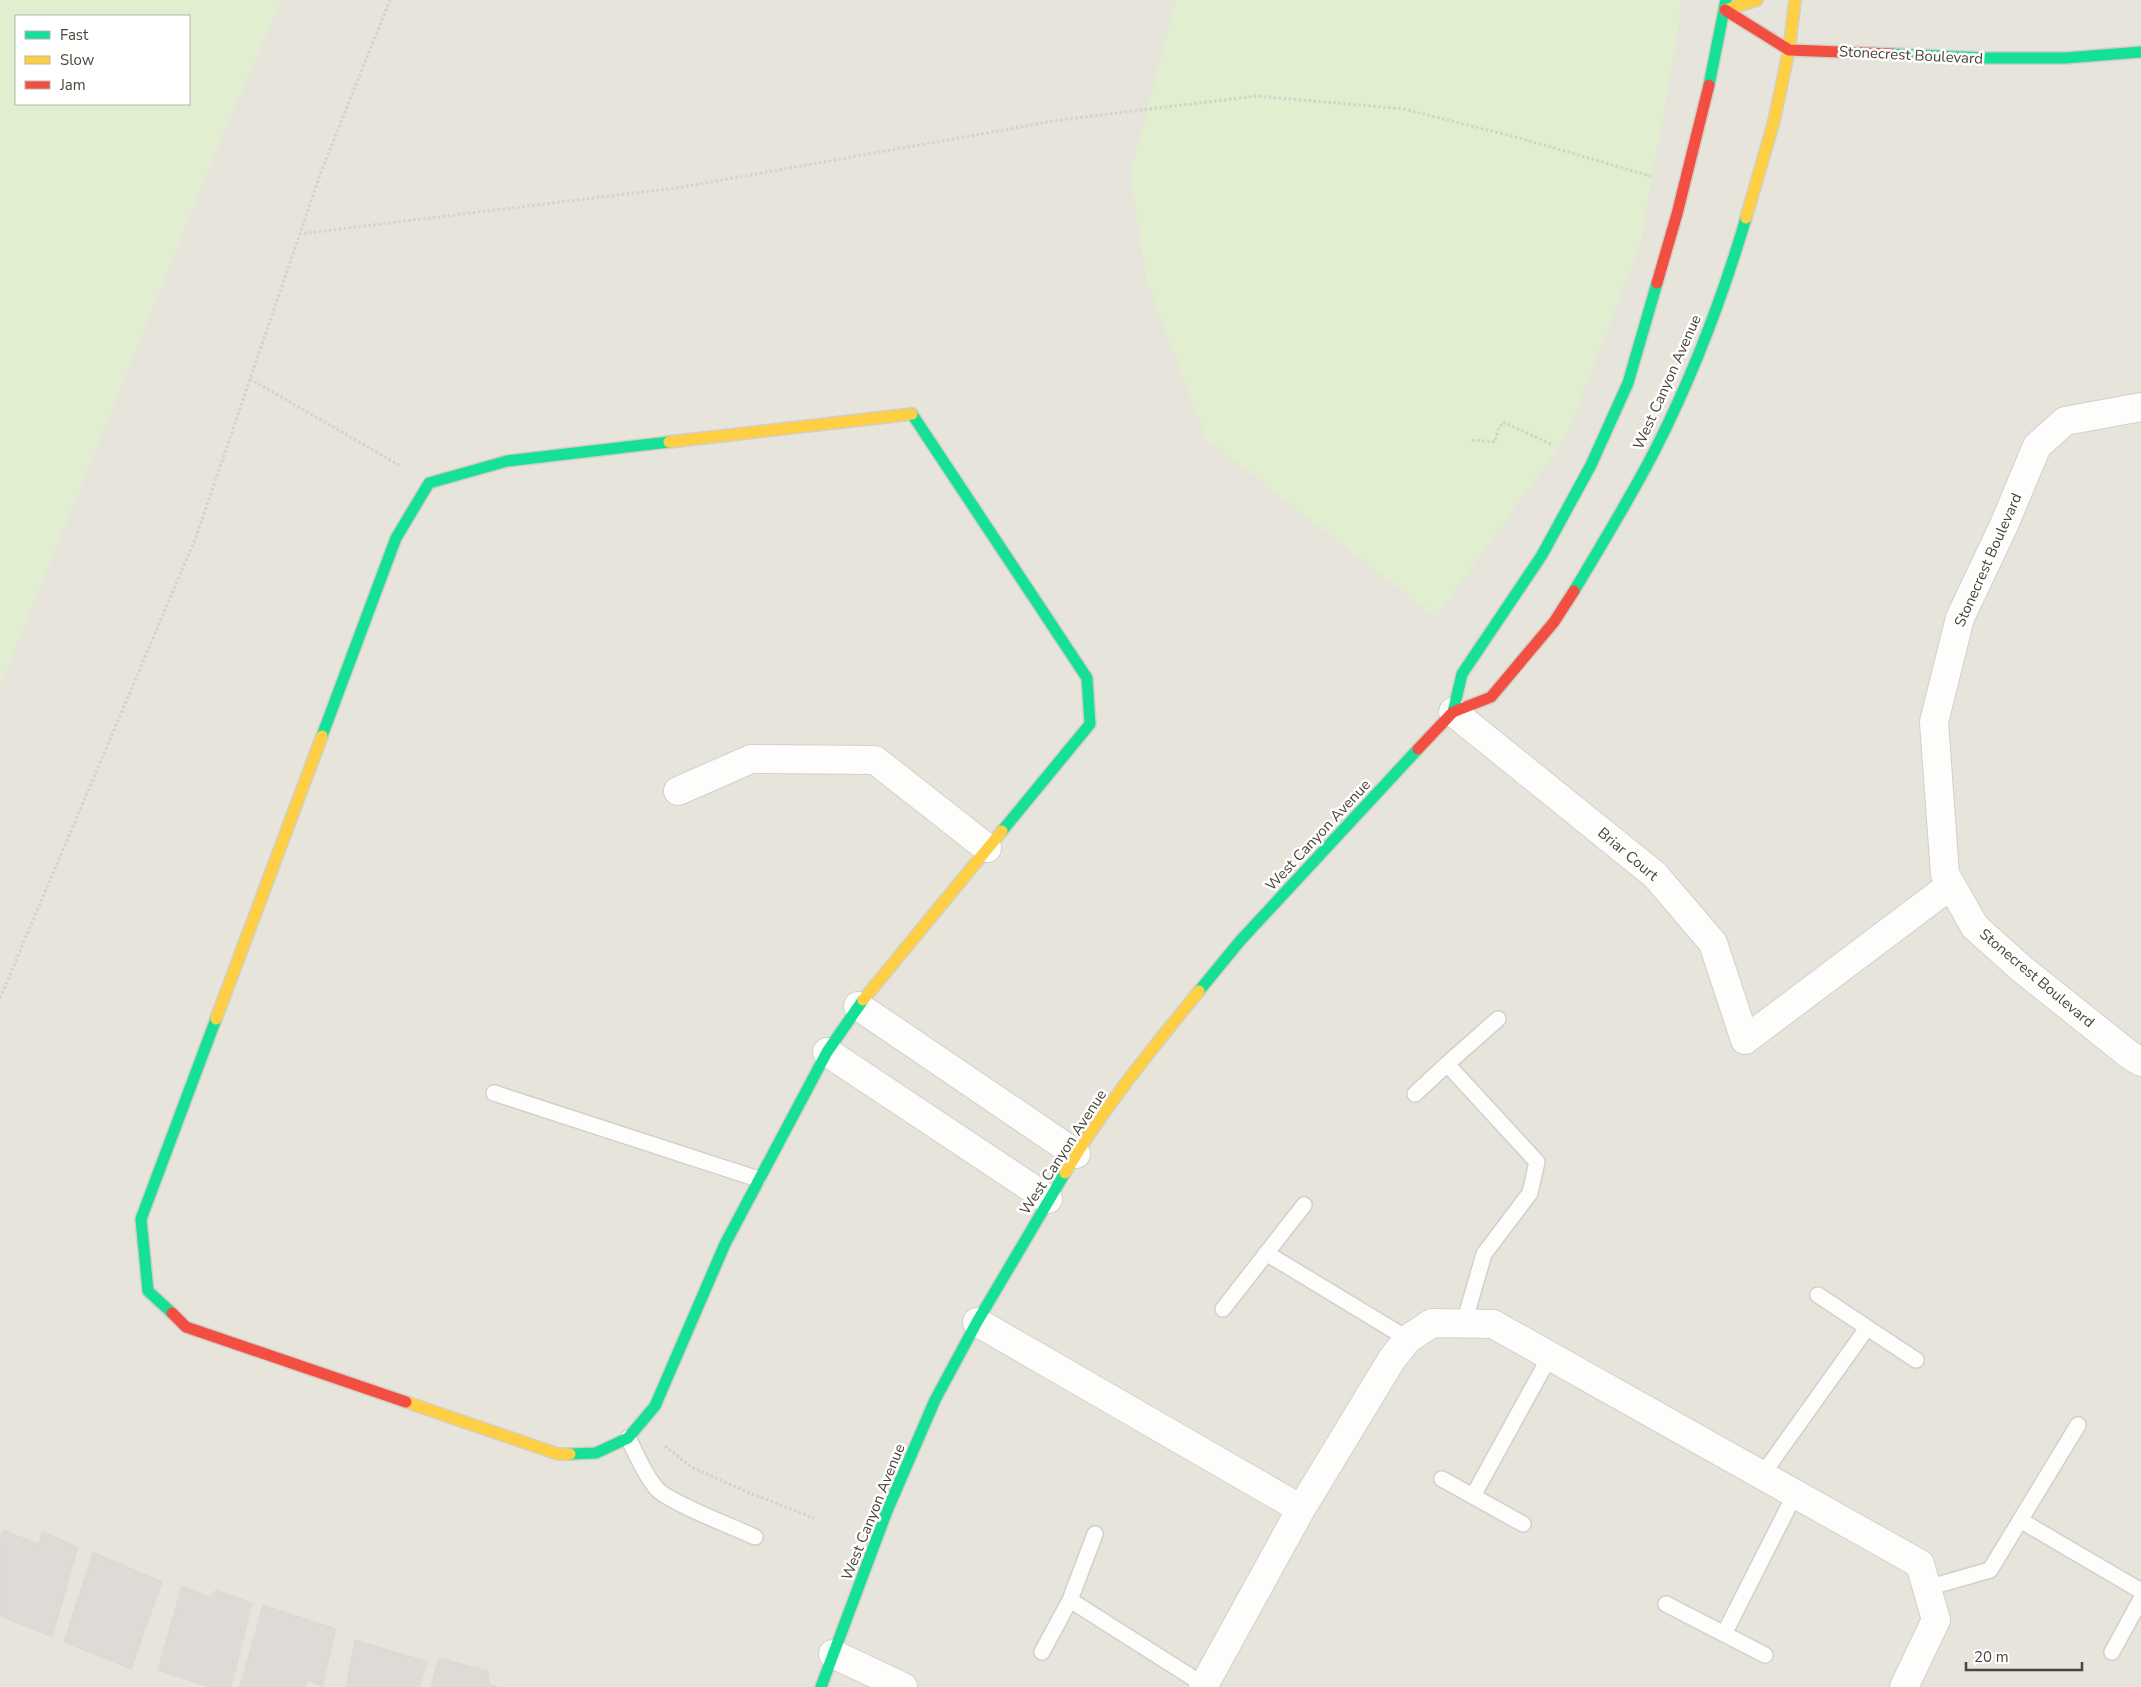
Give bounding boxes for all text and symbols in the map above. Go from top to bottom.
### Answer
legend [15,15,190,105]
text: Fast [60,25,89,45]
street label: Stonecrest Boulevard [1838,41,1984,69]
text: Slow [60,50,95,70]
text: Jam [59,75,86,95]
street label: West Canyon Avenue [1628,311,1706,453]
street label: Stonecrest Boulevard [1950,490,2026,630]
street label: West Canyon Avenue [1261,775,1375,895]
street label: Briar Court [1593,823,1663,886]
street label: Stonecrest Boulevard [1975,924,2099,1032]
street label: West Canyon Avenue [1015,1086,1111,1218]
street label: West Canyon Avenue [836,1441,910,1583]
scale bar [1966,1640,2082,1672]
text: 20 m [1974,1647,2009,1667]

